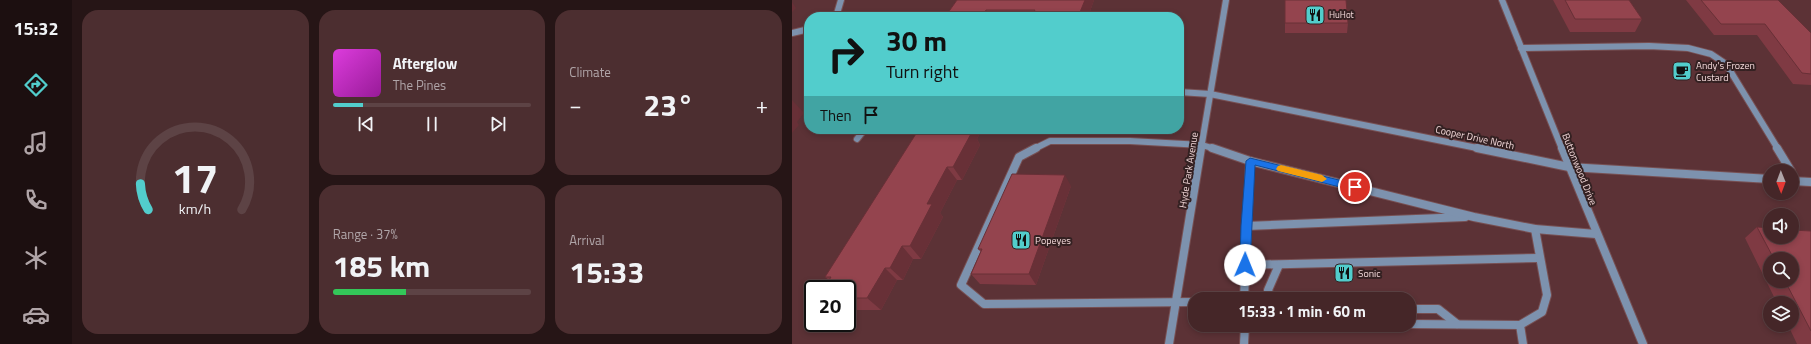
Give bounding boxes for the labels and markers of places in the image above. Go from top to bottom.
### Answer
restaurant icon: HuHot [1304,4,1326,26]
place label: HuHot [1329,8,1355,21]
place label: Andy's Frozen Custard [1696,58,1755,85]
cafe icon: Andy's Frozen Custard [1671,60,1693,82]
pin [1338,170,1372,204]
restaurant icon: Popeyes [1010,229,1032,251]
place label: Popeyes [1035,233,1071,248]
restaurant icon: Sonic [1333,262,1355,284]
place label: Sonic [1358,266,1381,281]

